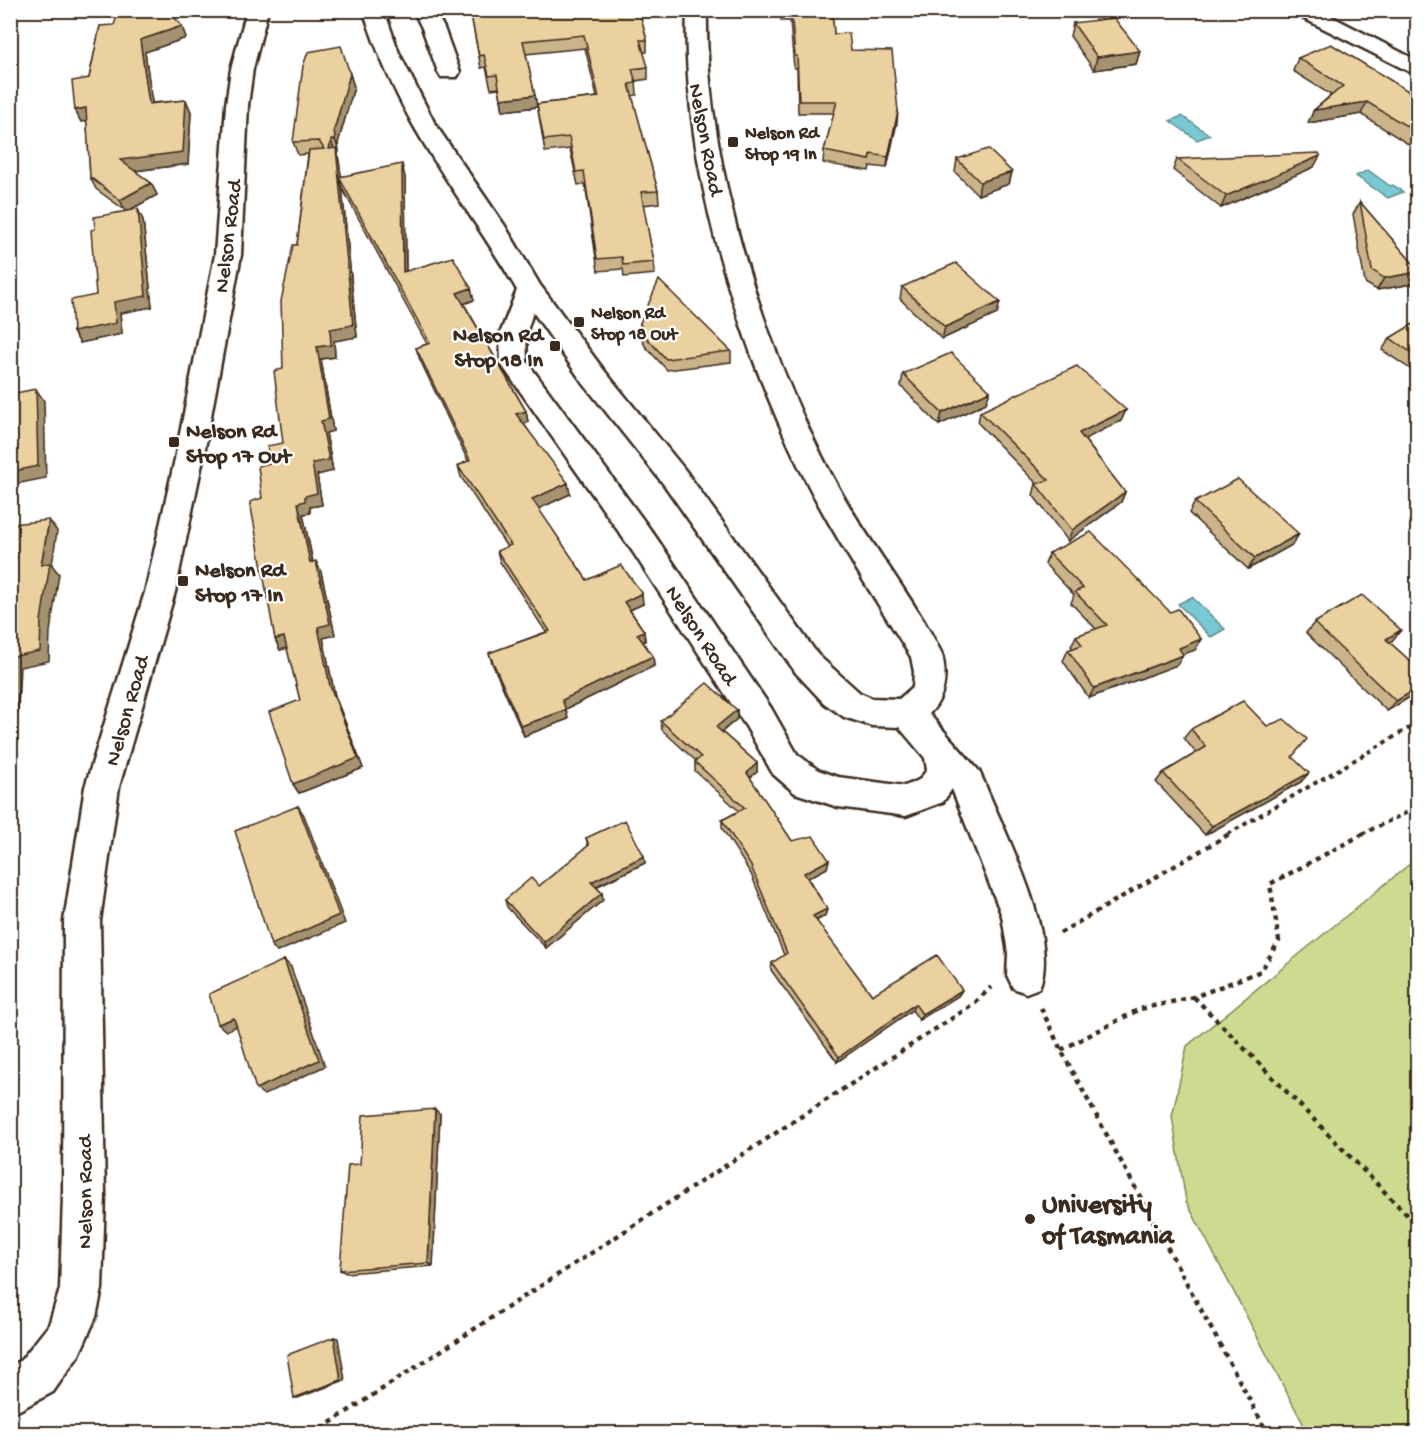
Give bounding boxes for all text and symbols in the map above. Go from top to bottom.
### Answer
street label: Nelson Road [680,81,728,200]
place label: Nelson Rd Stop 19 In [745,124,821,166]
marker: Nelson Rd Stop 19 In [726,135,740,149]
street label: Nelson Road [210,176,250,295]
place label: Nelson Rd Stop 18 Out [591,304,679,346]
marker: Nelson Rd Stop 18 Out [572,315,586,329]
place label: Nelson Rd Stop 18 In [453,324,545,375]
marker: Nelson Rd Stop 18 In [548,339,562,353]
place label: Nelson Rd Stop 17 Out [186,420,293,471]
marker: Nelson Rd Stop 17 Out [167,435,181,449]
place label: Nelson Rd Stop 17 In [195,559,287,610]
marker: Nelson Rd Stop 17 In [176,574,190,588]
street label: Nelson Road [658,581,743,693]
street label: Nelson Road [101,651,158,769]
street label: Nelson Road [74,1133,100,1249]
place label: University of Tasmania [1041,1191,1176,1254]
marker: University of Tasmania [1023,1212,1037,1226]

